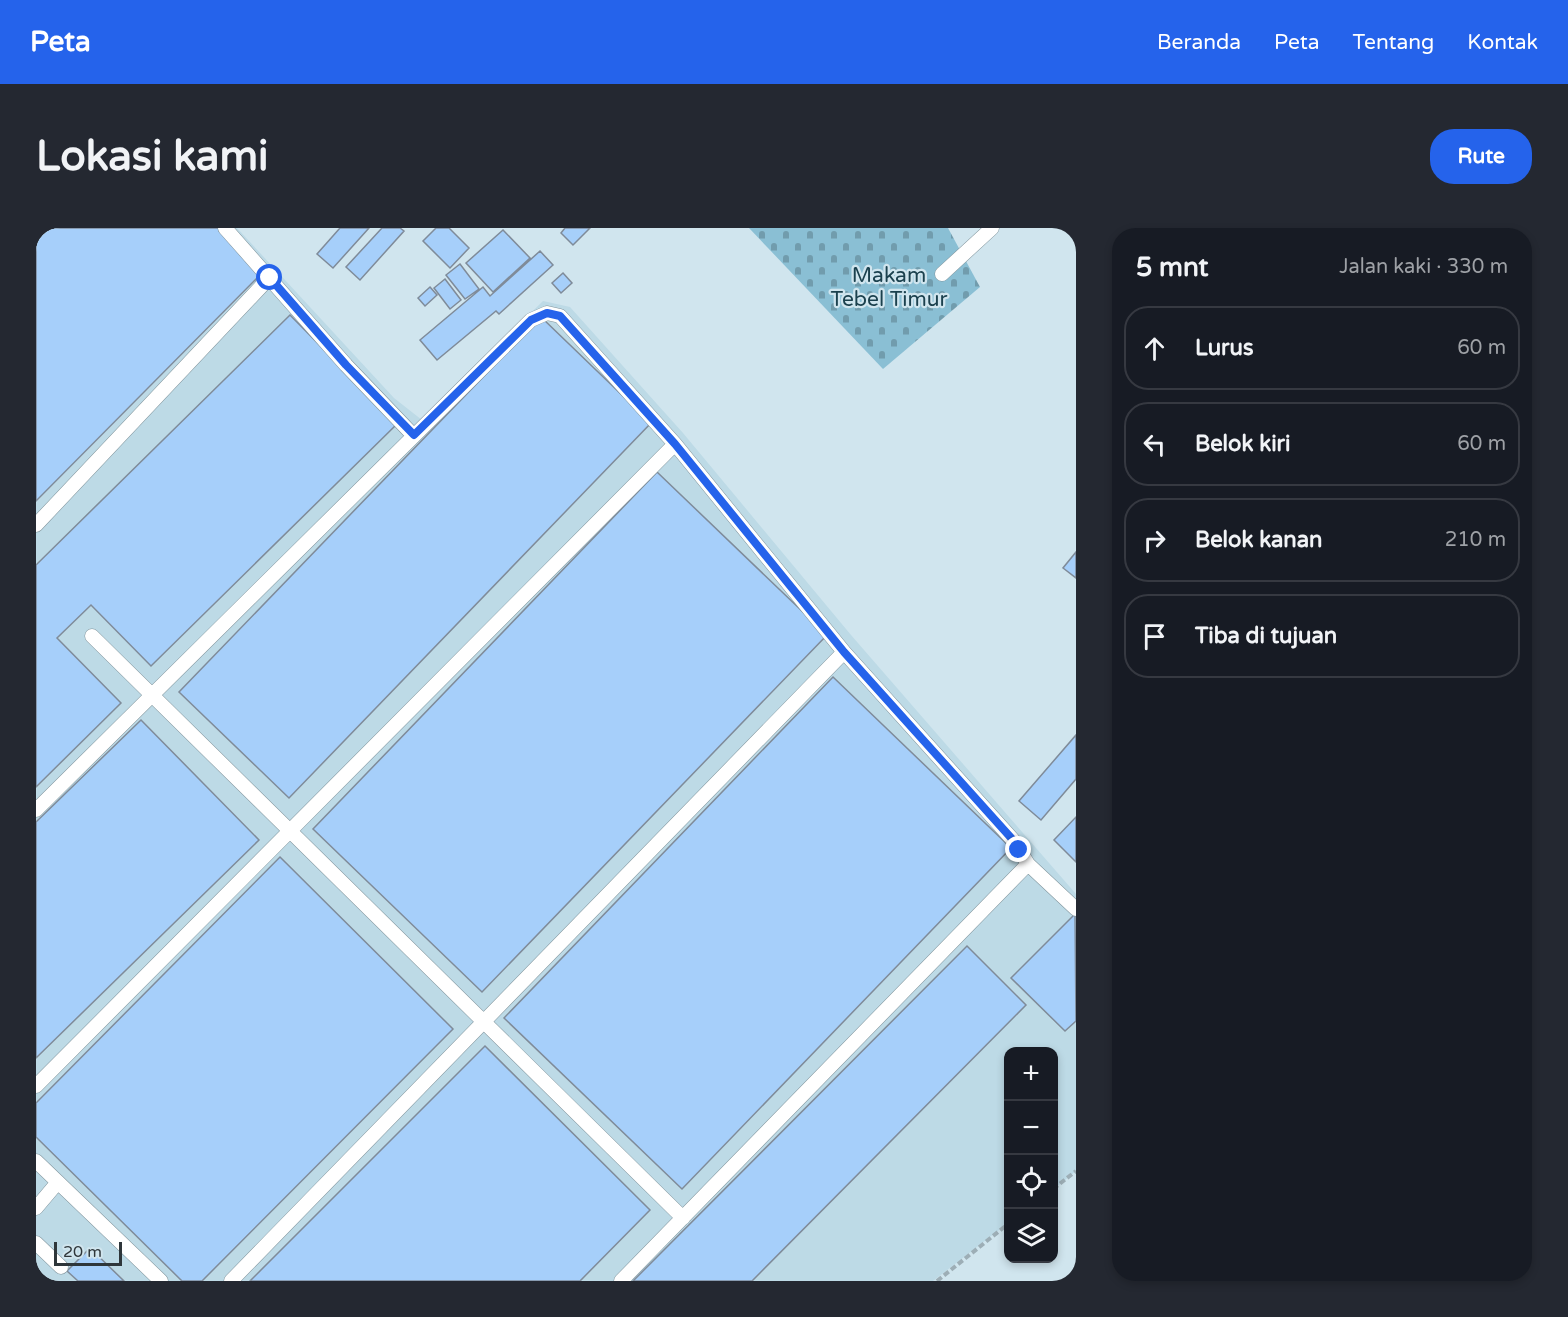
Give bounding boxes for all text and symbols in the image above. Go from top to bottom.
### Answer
text: Peta [30,25,91,59]
text: Beranda [1157,30,1241,55]
text: Peta [1274,30,1320,55]
text: Tentang [1353,30,1434,55]
text: Kontak [1467,30,1538,55]
button: Rute [1430,129,1532,184]
text: Lokasi kami [36,131,268,182]
text: 5 mnt [1136,252,1208,283]
text: Jalan kaki · 330 m [1339,255,1508,279]
park label: Makam Tebel Timur [831,263,948,312]
route start [256,264,282,290]
icon: ahead [1138,332,1171,365]
text: Lurus [1195,335,1253,361]
text: 60 m [1457,336,1506,360]
icon: left [1138,428,1171,461]
text: Belok kiri [1195,431,1291,457]
text: 60 m [1457,432,1506,456]
icon: right [1138,524,1171,557]
text: Belok kanan [1195,527,1322,553]
text: 210 m [1445,528,1506,552]
icon: arrive [1138,620,1171,653]
text: Tiba di tujuan [1195,623,1337,649]
route end [1005,836,1031,862]
map controls [1004,1047,1058,1263]
button: + [1004,1047,1058,1101]
button: − [1004,1101,1058,1155]
button: locate [1004,1155,1058,1209]
button: layers [1004,1209,1058,1263]
scale bar [54,1239,122,1266]
text: 20 m [63,1242,102,1262]

